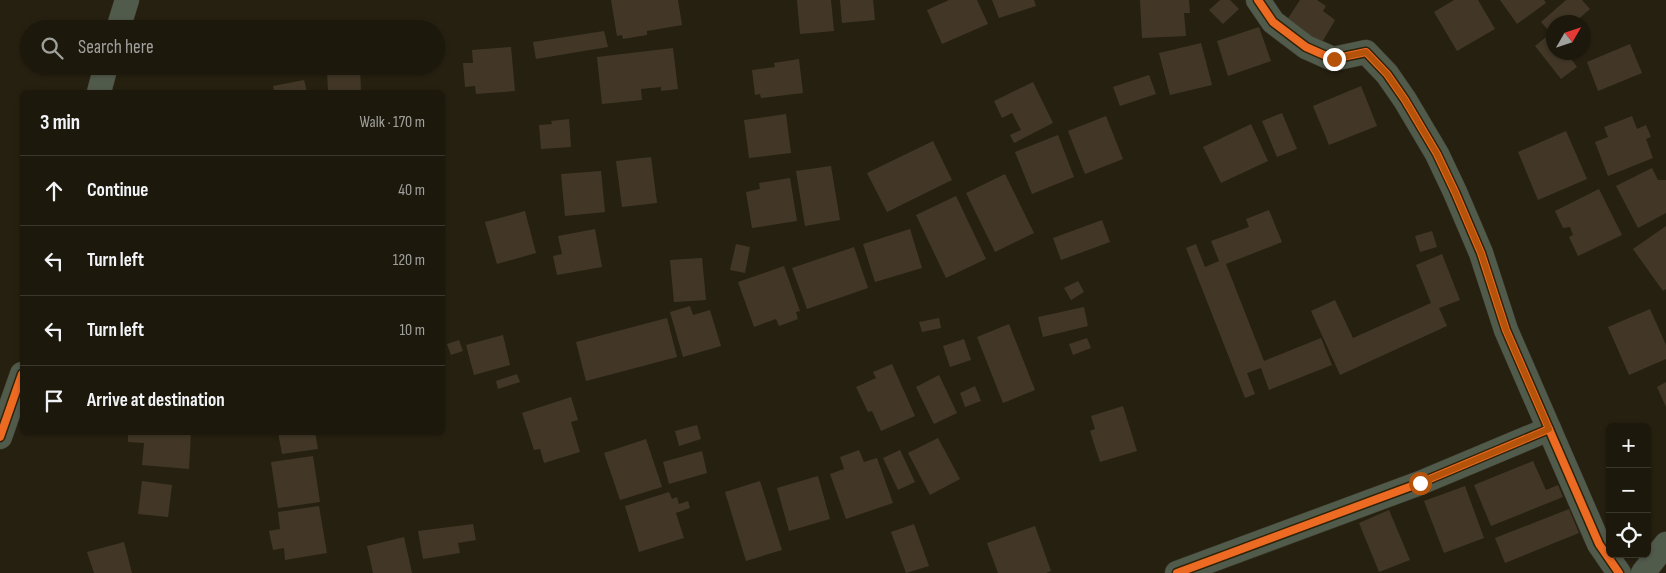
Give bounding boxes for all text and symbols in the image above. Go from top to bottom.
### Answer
north arrow [1546,15,1591,60]
search box [20,20,445,75]
icon: search [38,34,66,62]
text: Search here [78,36,154,59]
route end [1323,48,1346,71]
text: 3 min [40,110,80,135]
text: Walk · 170 m [360,113,425,132]
icon: ahead [40,177,68,205]
text: Continue [87,179,148,202]
text: 40 m [398,181,425,200]
icon: left [40,247,68,275]
text: Turn left [87,249,144,272]
text: 120 m [393,251,425,270]
icon: left [40,317,68,345]
text: Turn left [87,319,144,342]
text: 10 m [399,321,425,340]
icon: arrive [40,387,68,415]
text: Arrive at destination [87,389,225,412]
map controls [1606,423,1651,558]
button: + [1606,423,1651,468]
button: − [1606,468,1651,513]
route start [1409,472,1432,495]
button: locate [1606,513,1651,558]

